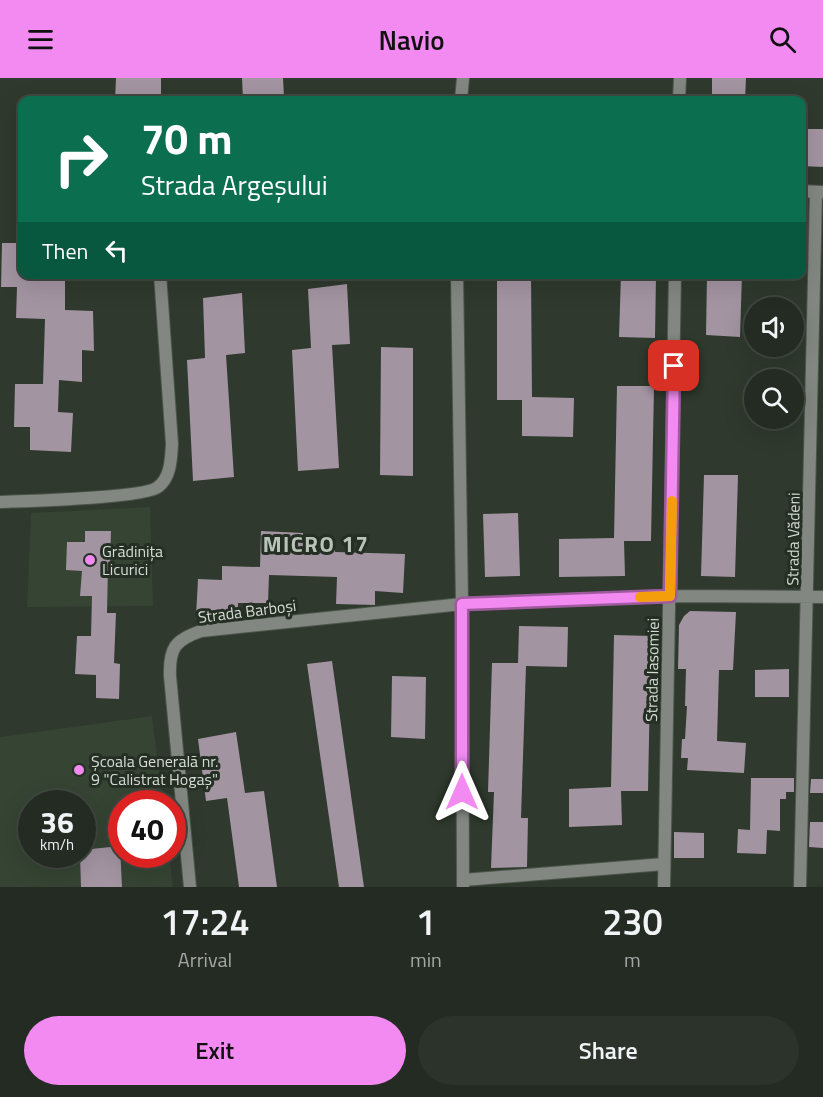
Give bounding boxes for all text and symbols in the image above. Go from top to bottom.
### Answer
text: Navio [378,19,445,60]
icon: menu [24,23,57,56]
icon: search [766,23,799,56]
text: 70 m [141,106,233,170]
icon: right [42,120,120,198]
text: Strada Argeșului [141,164,328,205]
text: Then [42,234,88,268]
icon: left [100,234,133,267]
map controls [744,297,804,429]
button: sound [744,297,804,357]
pin [648,340,699,391]
icon: arrive [657,349,690,382]
button: search [744,369,804,429]
street label: Strada Vădeni [780,492,806,586]
district label: MICRO 17 [263,527,369,561]
place label: Grădinița Licurici [102,539,163,581]
marker: Grădinița Licurici [83,553,97,567]
street label: Strada Barboși [196,593,298,629]
street label: Strada Iasomiei [639,618,665,722]
place label: Școala Generală nr. 9 "Calistrat Hogaș" [91,749,218,791]
position arrow [430,760,494,824]
marker: Școala Generală nr. 9 "Calistrat Hogaș" [72,763,86,777]
speed limit sign: 40 [108,790,186,868]
text: 36 [40,799,74,845]
text: km/h [40,833,74,856]
text: 17:24 [160,894,250,949]
text: 1 [416,894,436,949]
text: 230 [602,894,663,949]
text: Arrival [178,944,232,975]
text: min [410,944,442,975]
text: m [624,944,641,975]
button: Exit [24,1016,406,1085]
button: Share [418,1016,799,1085]

